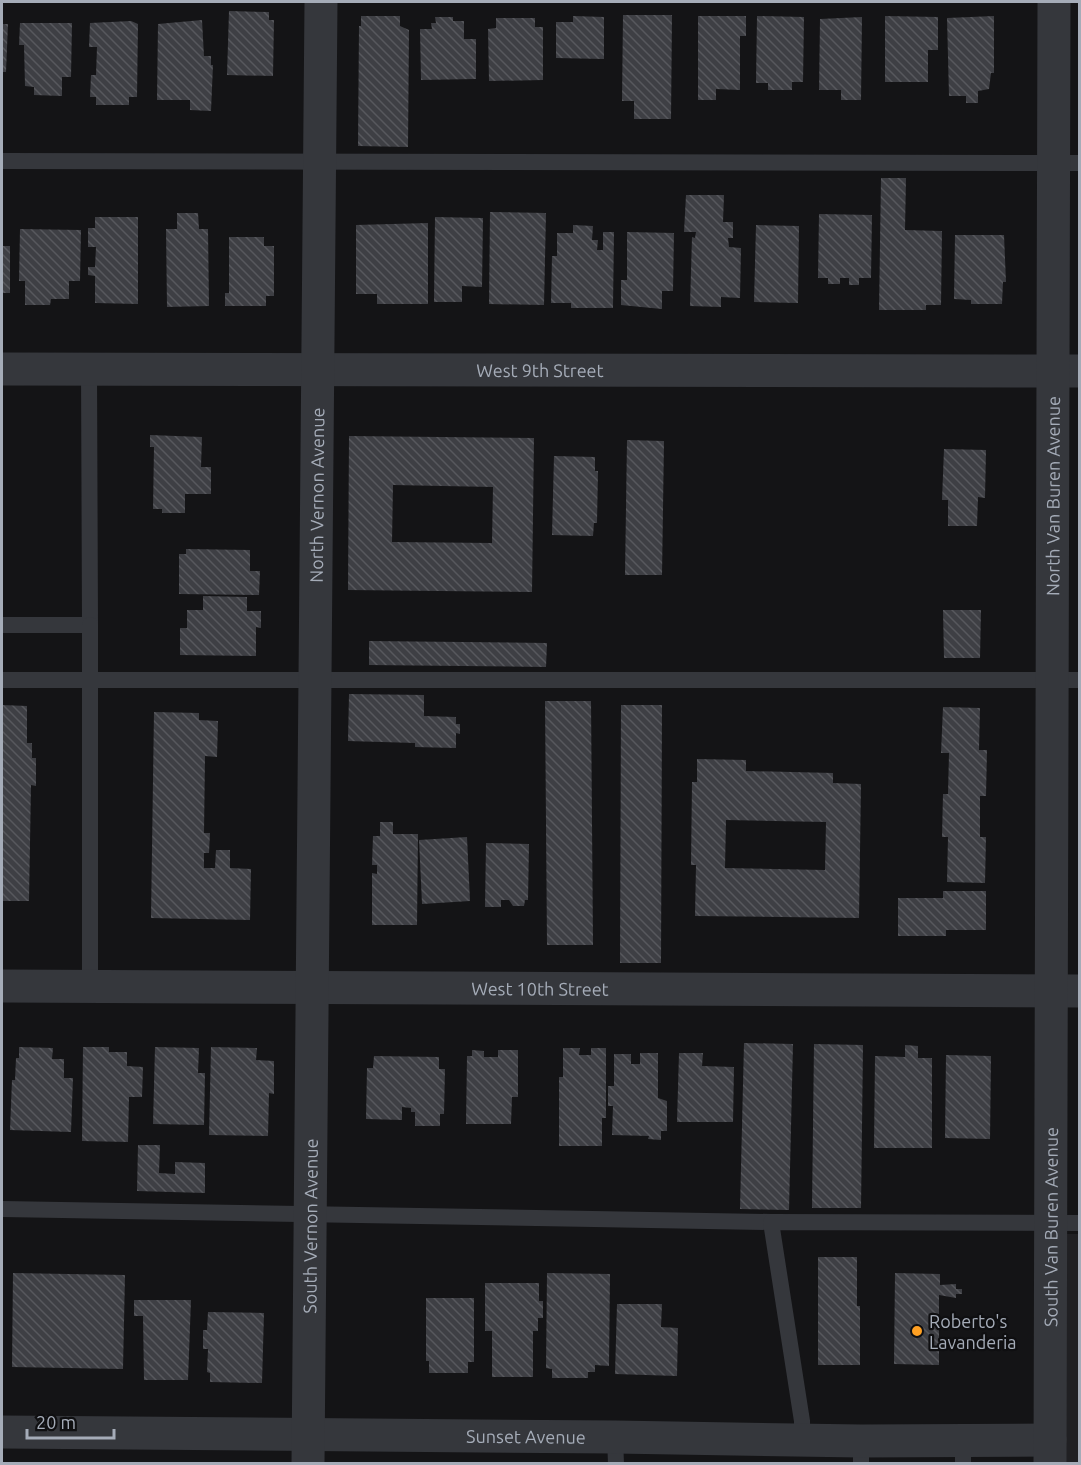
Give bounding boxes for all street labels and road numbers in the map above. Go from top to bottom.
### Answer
street label: West 9th Street [476,360,604,380]
street label: North Van Buren Avenue [1042,396,1063,596]
street label: North Vernon Avenue [306,407,327,583]
street label: West 10th Street [471,978,609,999]
street label: South Van Buren Avenue [1040,1127,1061,1327]
street label: South Vernon Avenue [299,1138,321,1314]
street label: Sunset Avenue [466,1426,586,1447]

